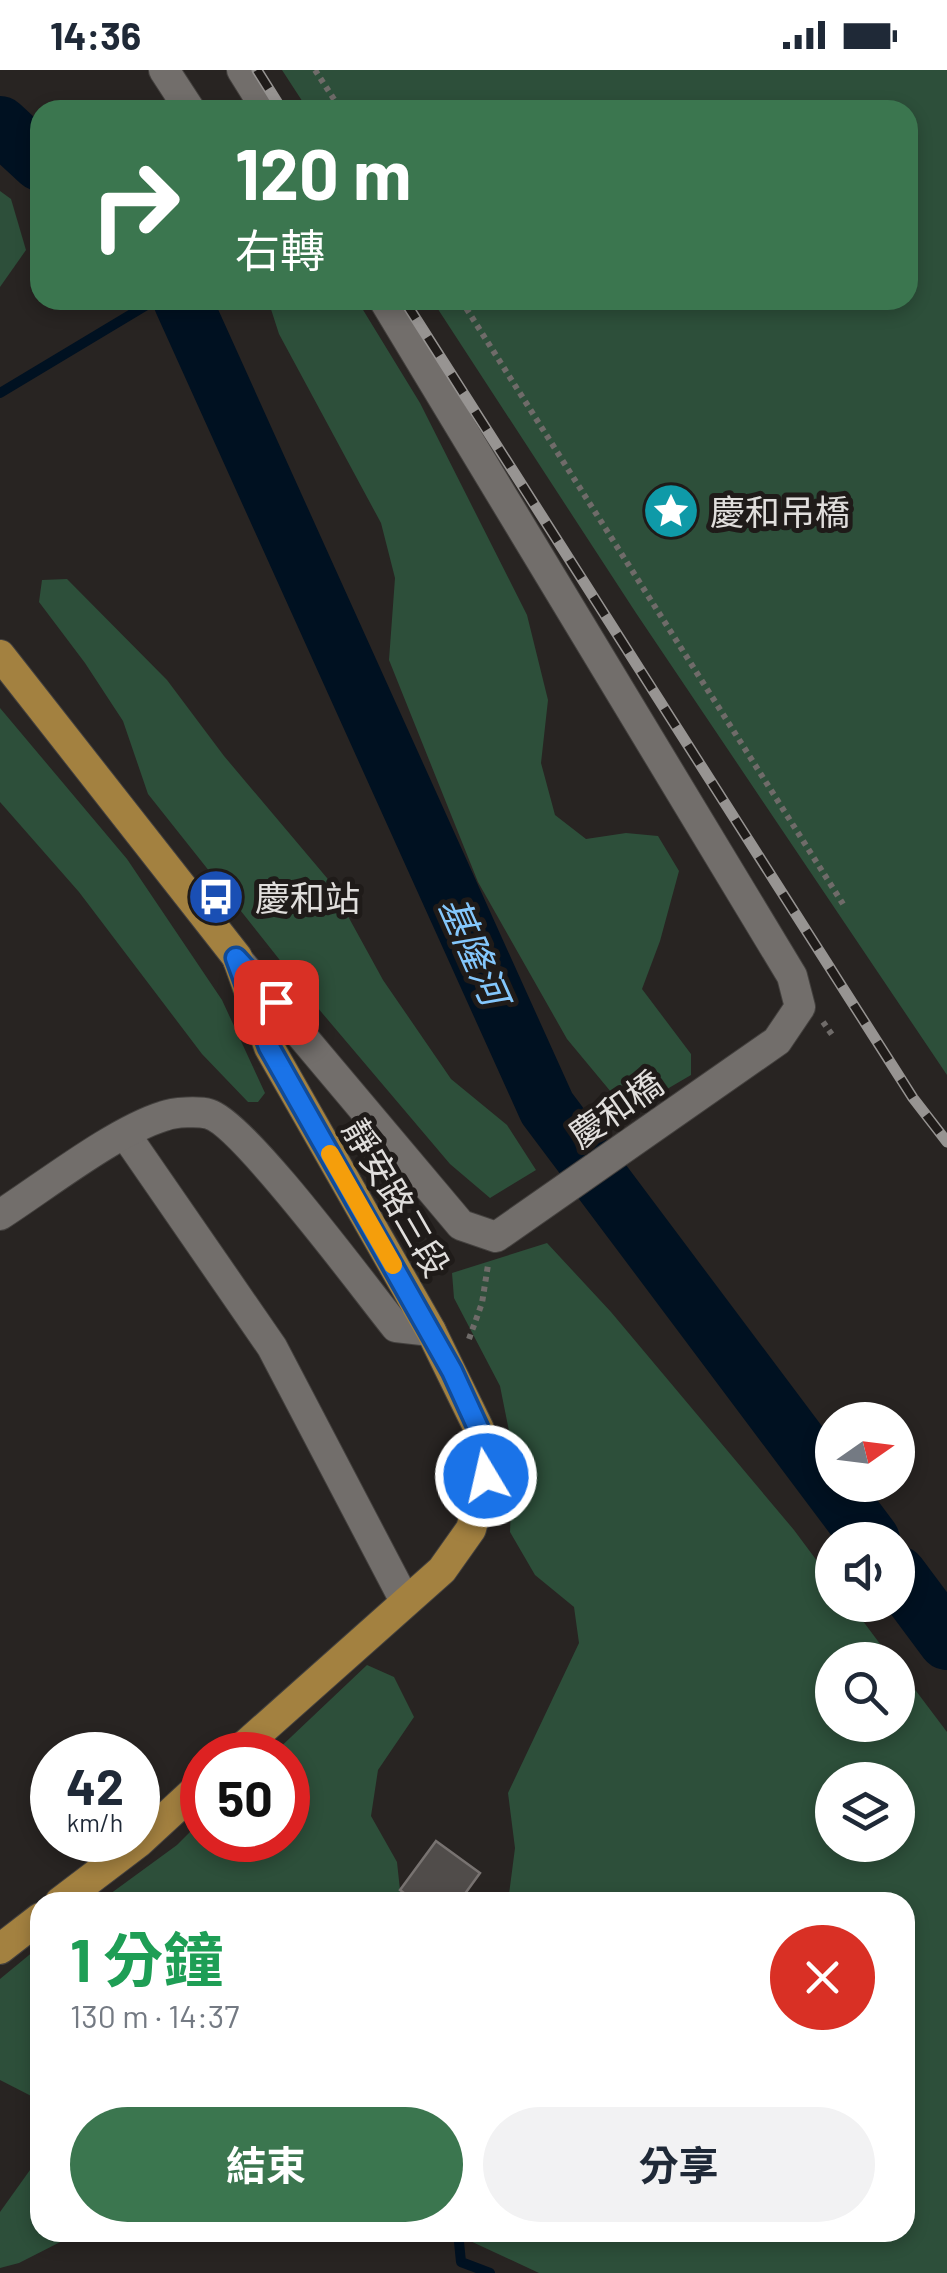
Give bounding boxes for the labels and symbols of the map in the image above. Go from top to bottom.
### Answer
place icon: 慶和吊橋 [641,481,701,541]
place label: 慶和吊橋 [710,490,850,532]
bus stop icon: 慶和站 [186,867,246,927]
place label: 慶和站 [255,876,360,918]
water label: 基隆河 [431,889,522,1018]
pin [234,960,319,1045]
street label: 慶和橋 [560,1061,670,1155]
street label: 靜安路三段 [335,1111,459,1283]
north arrow [815,1402,915,1502]
position arrow [434,1424,538,1528]
speed limit sign: 50 [180,1732,310,1862]

